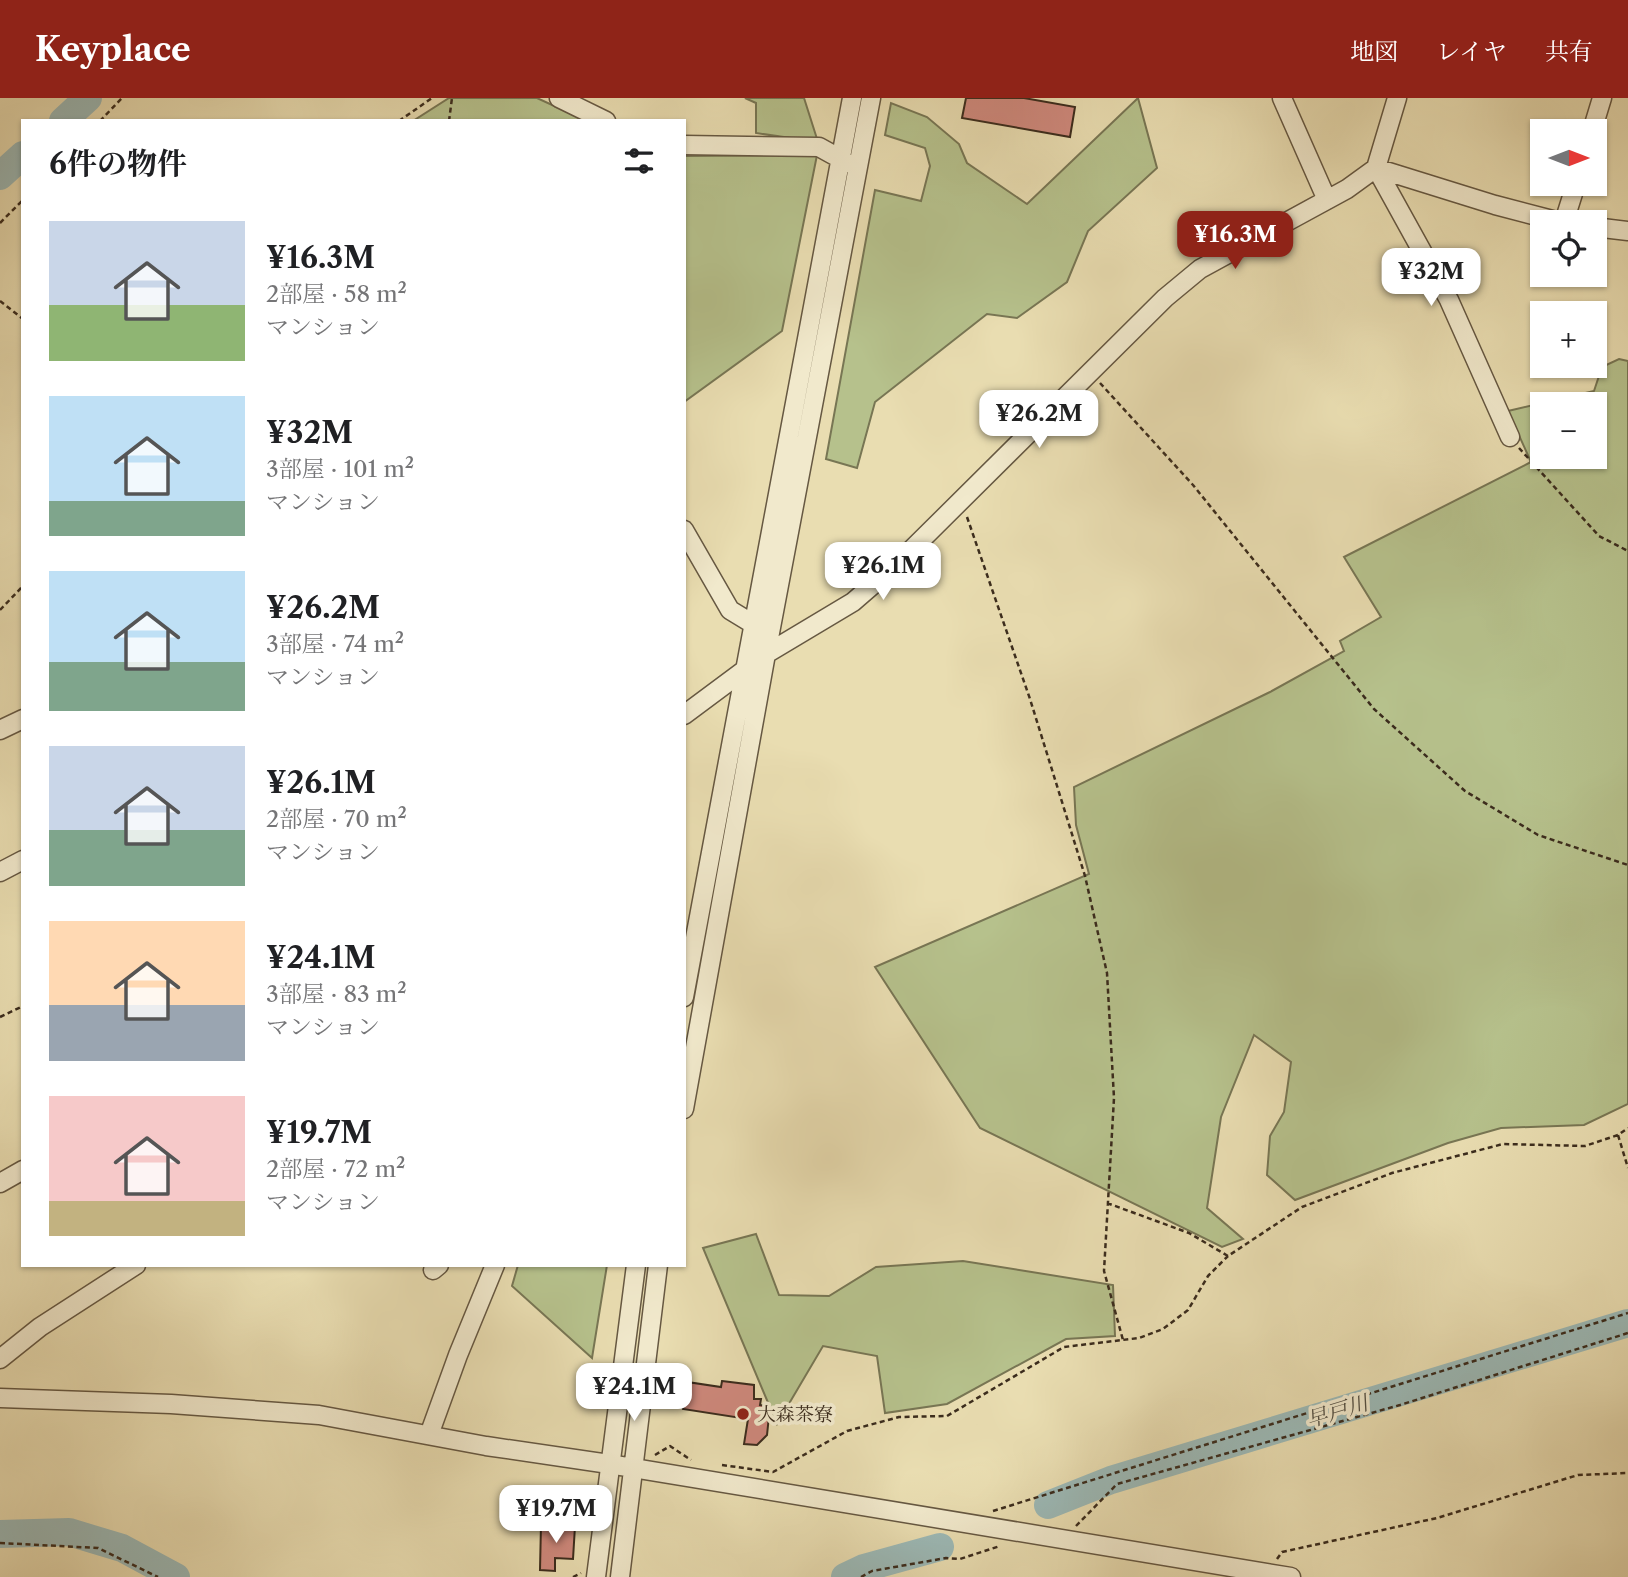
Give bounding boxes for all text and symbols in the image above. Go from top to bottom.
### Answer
text: Keyplace [35,29,191,70]
text: 地図 [1350,37,1398,66]
text: レイヤ [1436,37,1507,66]
text: 共有 [1545,37,1593,66]
north arrow [1530,119,1606,196]
map controls [1530,119,1607,469]
icon: filters [620,142,658,180]
text: 6件の物件 [49,145,187,182]
button: locate [1530,210,1607,287]
pin: ¥16.3M [1178,212,1292,271]
text: ¥16.3M [1193,220,1277,248]
text: ¥16.3M [266,239,375,276]
pin: ¥32M [1390,248,1472,308]
icon: home [105,249,189,333]
text: ¥32M [1398,257,1464,285]
text: 2部屋 · 58 m² [266,280,407,308]
button: + [1530,301,1607,378]
text: マンション [266,313,380,341]
pin: ¥26.2M [982,390,1096,450]
button: − [1530,392,1607,469]
text: ¥26.2M [995,399,1083,427]
text: ¥32M [266,414,353,451]
icon: home [105,424,189,508]
text: 3部屋 · 101 m² [266,455,414,483]
text: マンション [266,488,380,516]
pin: ¥26.1M [826,542,940,602]
text: ¥26.1M [841,551,925,579]
text: ¥26.2M [266,589,380,626]
icon: home [105,599,189,683]
text: 3部屋 · 74 m² [266,630,404,658]
text: マンション [266,663,380,691]
text: ¥26.1M [266,764,376,801]
icon: home [105,774,189,858]
text: 2部屋 · 70 m² [266,805,407,833]
text: マンション [266,838,380,866]
text: ¥24.1M [266,939,376,976]
icon: home [105,949,189,1033]
text: 3部屋 · 83 m² [266,980,407,1008]
text: マンション [266,1013,380,1041]
text: ¥19.7M [266,1114,372,1151]
icon: home [105,1124,189,1208]
text: 2部屋 · 72 m² [266,1155,405,1183]
text: マンション [266,1188,380,1216]
pin: ¥24.1M [577,1364,691,1423]
text: ¥24.1M [592,1372,676,1400]
water label: 早戸川 [1303,1389,1373,1432]
place label: 大森茶寮 [757,1403,833,1426]
marker: 大森茶寮 [735,1406,751,1422]
pin: ¥19.7M [499,1486,613,1545]
text: ¥19.7M [515,1494,597,1522]

